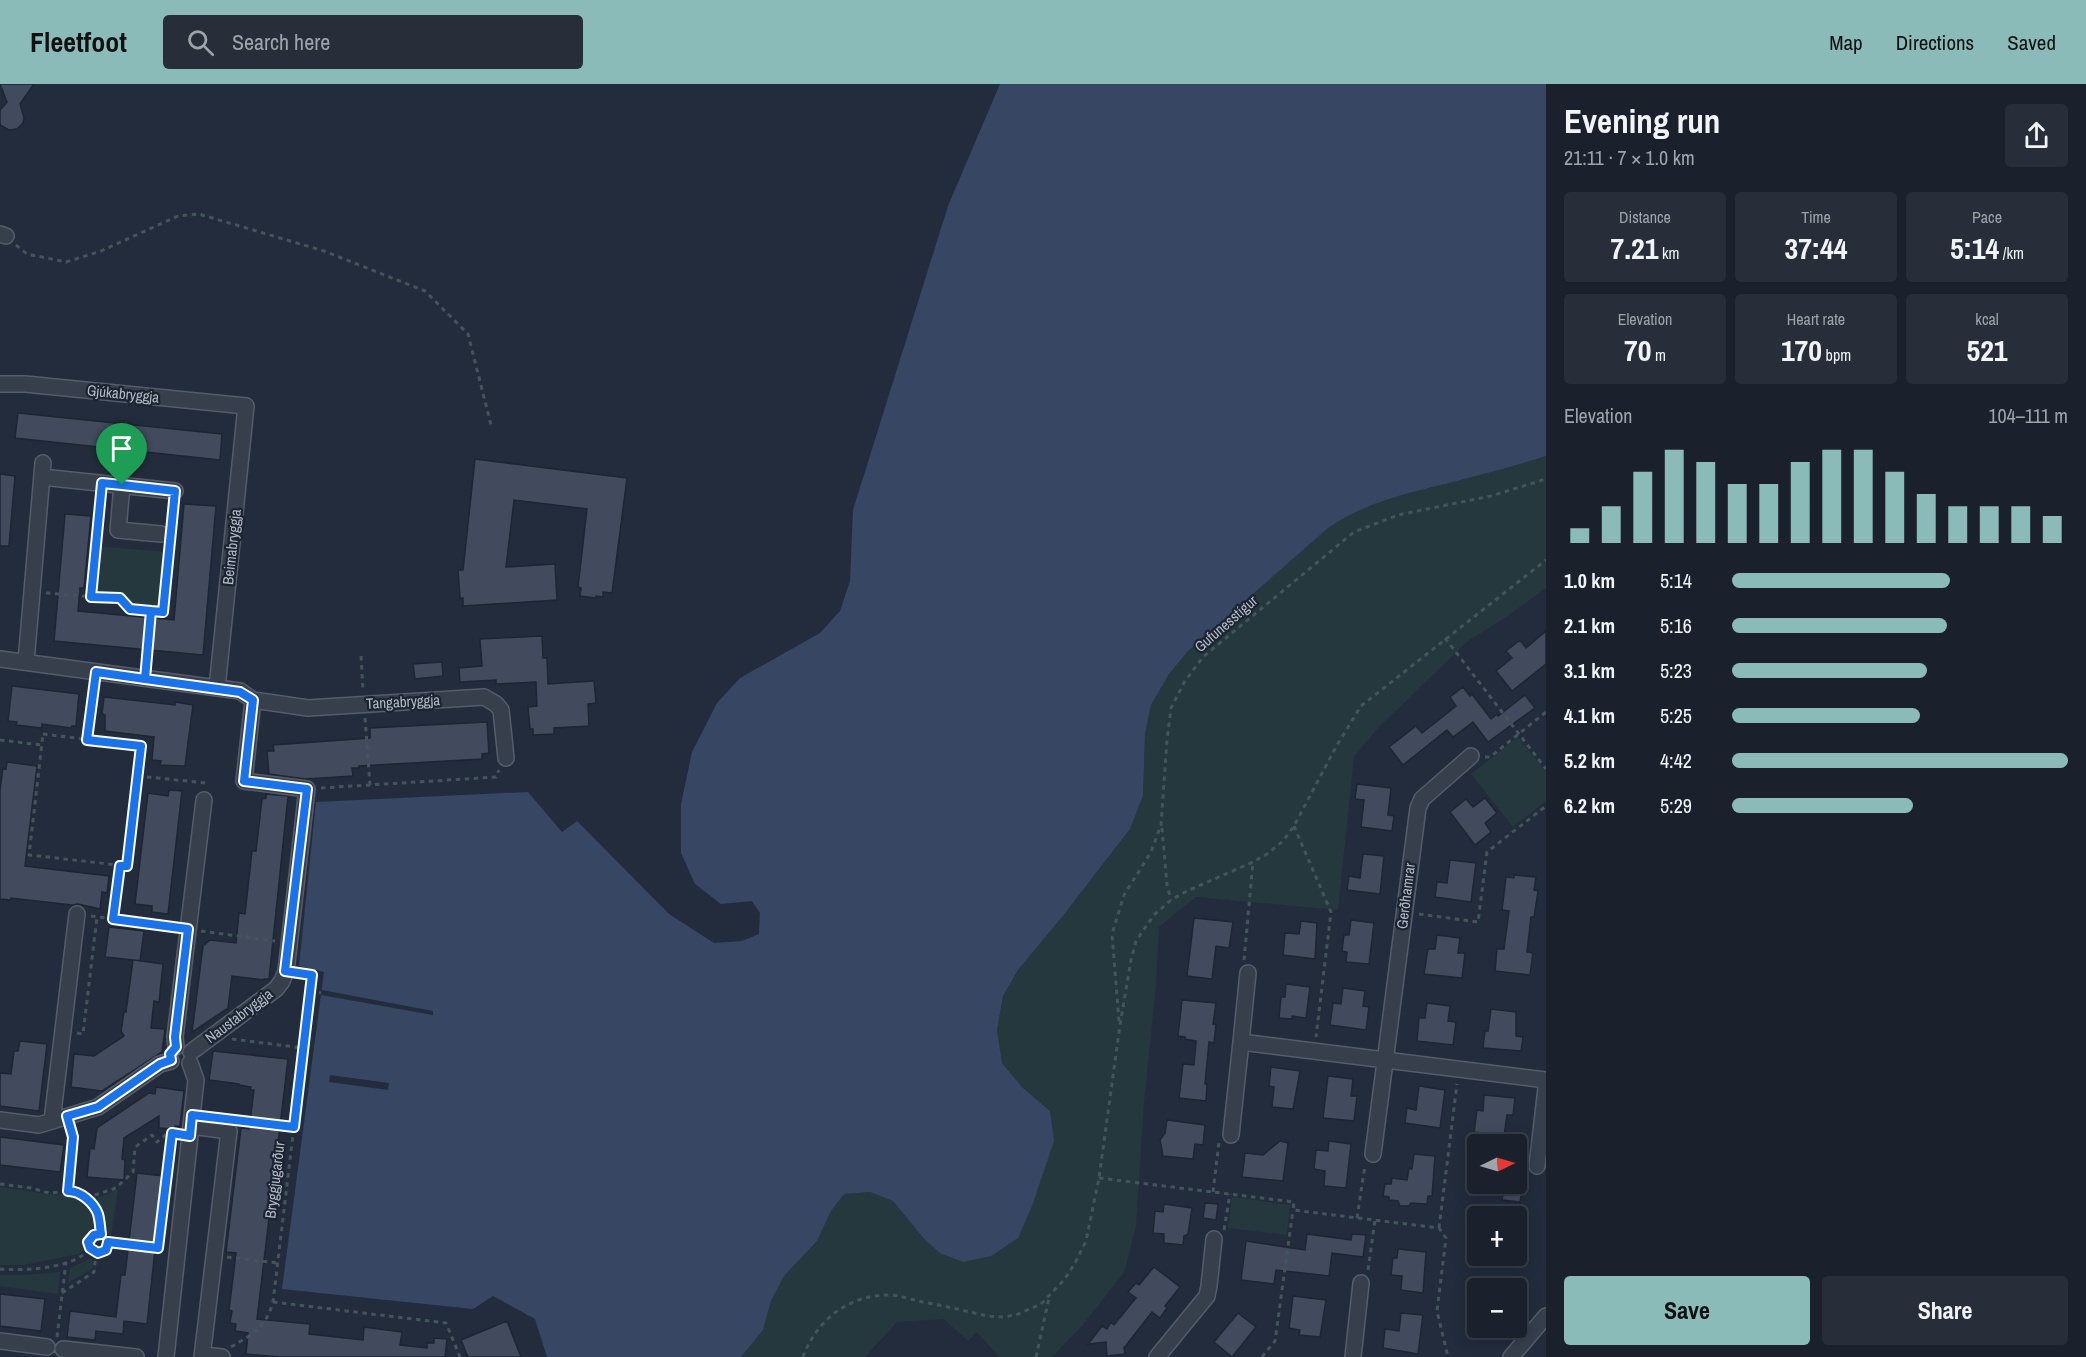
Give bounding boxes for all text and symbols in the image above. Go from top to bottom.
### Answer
search box [163,15,583,69]
text: Fleetfoot [30,23,127,61]
icon: search [184,26,217,59]
text: Search here [232,27,330,57]
text: Map [1829,28,1863,57]
text: Directions [1896,28,1974,57]
text: Saved [2007,28,2056,57]
text: Evening run [1564,99,1720,143]
button: share [2005,104,2068,167]
text: 21:11 · 7 × 1.0 km [1564,144,1695,171]
text: Distance [1619,206,1671,228]
text: Time [1801,206,1831,228]
text: Pace [1972,206,2002,228]
text: 7.21 [1610,228,1658,268]
text: 37:44 [1785,228,1847,268]
text: 5:14 [1950,228,1999,268]
text: km [1658,242,1680,264]
text: /km [1999,242,2024,264]
text: Elevation [1618,308,1672,330]
text: Heart rate [1787,308,1845,330]
text: kcal [1975,308,1999,330]
text: 70 [1624,330,1651,370]
text: 170 [1781,330,1822,370]
text: 521 [1966,330,2008,370]
text: m [1651,344,1666,366]
text: bpm [1822,344,1851,366]
street label: Gjúkabryggja [86,379,160,408]
text: Elevation [1564,402,1632,429]
text: 104–111 m [1988,402,2068,429]
pin [96,423,147,485]
icon: arrive [105,432,138,465]
street label: Beimabryggja [217,508,246,586]
text: 1.0 km [1564,567,1615,594]
text: 5:14 [1660,567,1692,594]
street label: Gufunesstígur [1190,590,1262,657]
text: 2.1 km [1564,612,1615,639]
text: 5:16 [1660,612,1692,639]
text: 3.1 km [1564,657,1615,684]
text: 5:23 [1660,657,1692,684]
street label: Tangabryggja [365,689,441,714]
text: 4.1 km [1564,702,1615,729]
text: 5:25 [1660,702,1692,729]
text: 5.2 km [1564,747,1615,774]
text: 4:42 [1660,747,1692,774]
text: 6.2 km [1564,792,1615,819]
text: 5:29 [1660,792,1692,819]
street label: Gerðhamrar [1391,862,1420,930]
street label: Naustabryggja [201,983,277,1048]
north arrow [1467,1134,1527,1194]
map controls [1467,1134,1527,1338]
street label: Bryggjugarður [259,1140,290,1220]
button: + [1467,1206,1527,1266]
button: Save [1564,1276,1810,1345]
button: Share [1822,1276,2068,1345]
button: − [1467,1278,1527,1338]

